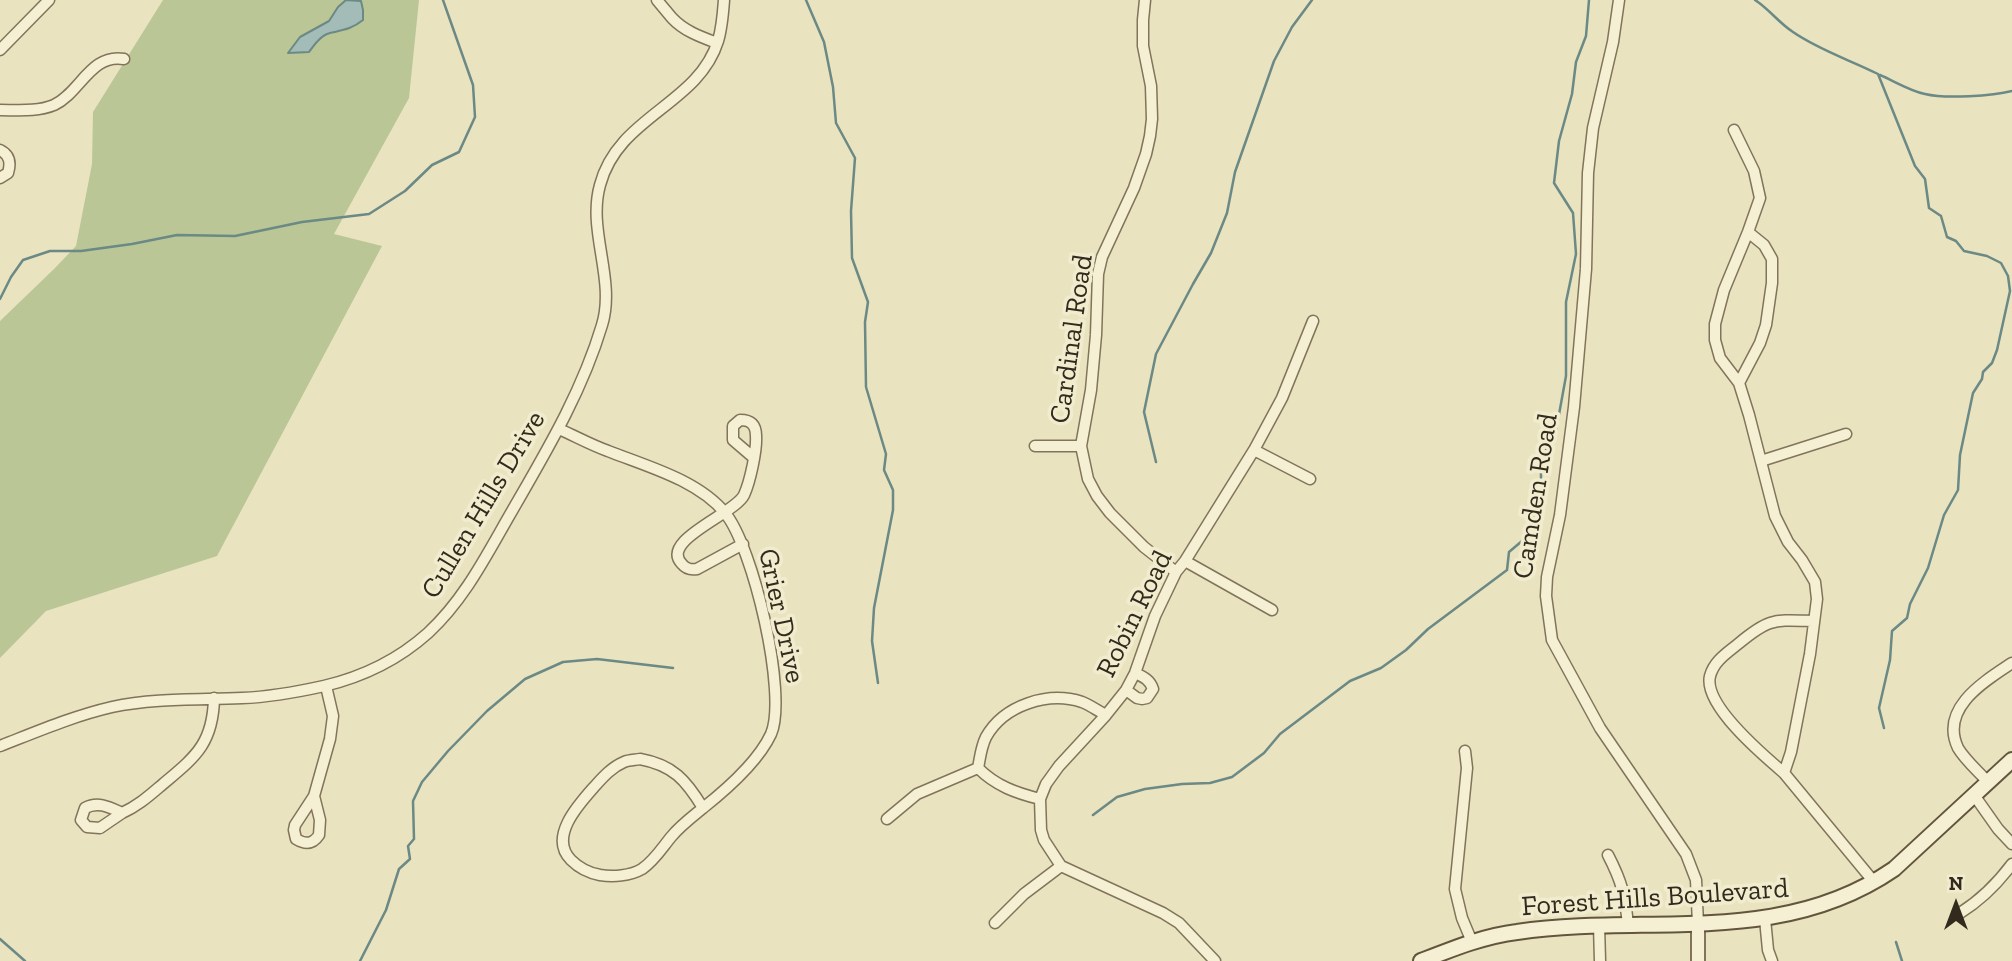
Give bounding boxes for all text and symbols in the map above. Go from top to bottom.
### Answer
street label: Cardinal Road [1044,252,1100,426]
street label: Cullen Hills Drive [415,405,553,605]
street label: Camden Road [1506,411,1566,581]
street label: Robin Road [1090,545,1180,683]
street label: Grier Drive [750,546,812,686]
north arrow [1921,870,1991,940]
street label: Forest Hills Boulevard [1520,872,1790,924]
text: N [1949,872,1963,895]

